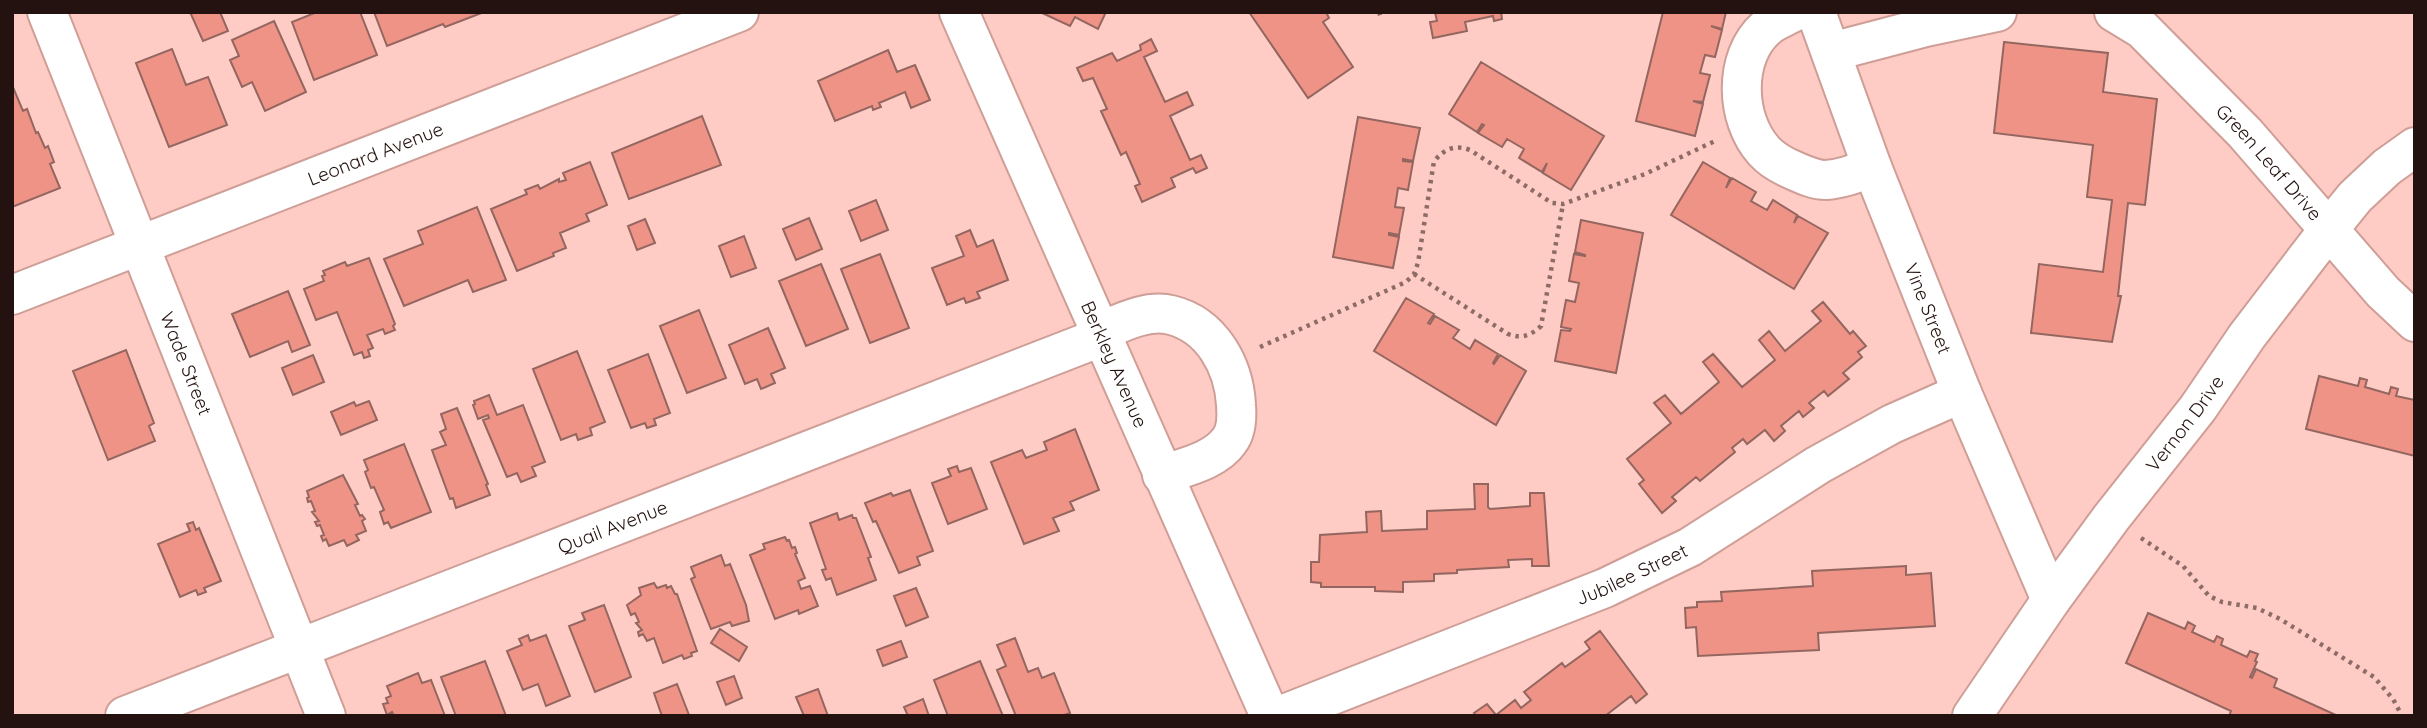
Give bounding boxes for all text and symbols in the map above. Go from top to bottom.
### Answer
street label: Green Leaf Drive [2211,99,2327,225]
street label: Leonard Avenue [304,116,447,191]
street label: Vine Street [1899,260,1957,357]
street label: Berkley Avenue [1076,297,1153,431]
street label: Wade Street [155,308,218,419]
street label: Vernon Drive [2140,371,2229,476]
street label: Quail Avenue [554,495,671,559]
street label: Jubilee Street [1572,538,1691,610]

